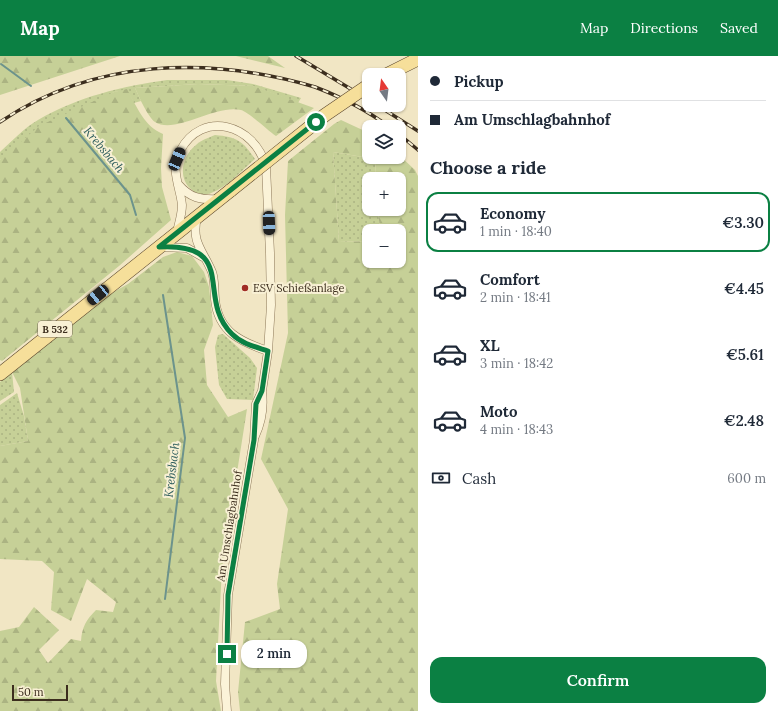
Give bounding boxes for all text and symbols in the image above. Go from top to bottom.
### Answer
text: Map [20,16,60,40]
text: Map [580,19,608,37]
text: Directions [630,19,698,37]
text: Saved [720,19,758,37]
north arrow [362,68,406,112]
map controls [362,68,406,268]
text: Pickup [454,72,503,91]
text: Am Umschlagbahnhof [454,110,610,129]
route start [307,113,325,131]
button: layers [362,120,406,164]
water label: Krebsbach [81,124,128,176]
car [167,146,187,172]
text: Choose a ride [430,156,546,179]
button: + [362,172,406,216]
icon: car [432,204,468,240]
text: Economy [480,204,545,223]
car [263,211,275,235]
text: €3.30 [722,213,764,232]
text: 1 min · 18:40 [480,223,552,240]
button: − [362,224,406,268]
icon: car [432,270,468,306]
text: Comfort [480,270,540,289]
text: €4.45 [724,279,764,298]
place label: ESV Schießanlage [253,281,344,295]
car [85,283,111,307]
marker: ESV Schießanlage [240,283,250,293]
text: 2 min · 18:41 [480,289,551,306]
road number: B 532 [38,321,72,337]
icon: car [432,336,468,372]
text: XL [480,336,500,355]
text: €5.61 [726,345,764,364]
text: 3 min · 18:42 [480,355,553,372]
icon: car [432,402,468,438]
text: Moto [480,402,517,421]
text: €2.48 [724,411,764,430]
text: 4 min · 18:43 [480,421,553,438]
water label: Krebsbach [161,441,182,498]
icon: cash [430,467,452,489]
street label: Am Umschlagbahnhof [213,468,245,584]
text: Cash [462,469,496,488]
text: 600 m [727,470,766,487]
callout: 2 min [241,640,307,668]
route end [218,645,236,663]
text: 2 min [257,645,291,662]
button: Confirm [430,657,766,703]
scale bar [12,683,68,702]
text: 50 m [18,685,44,699]

